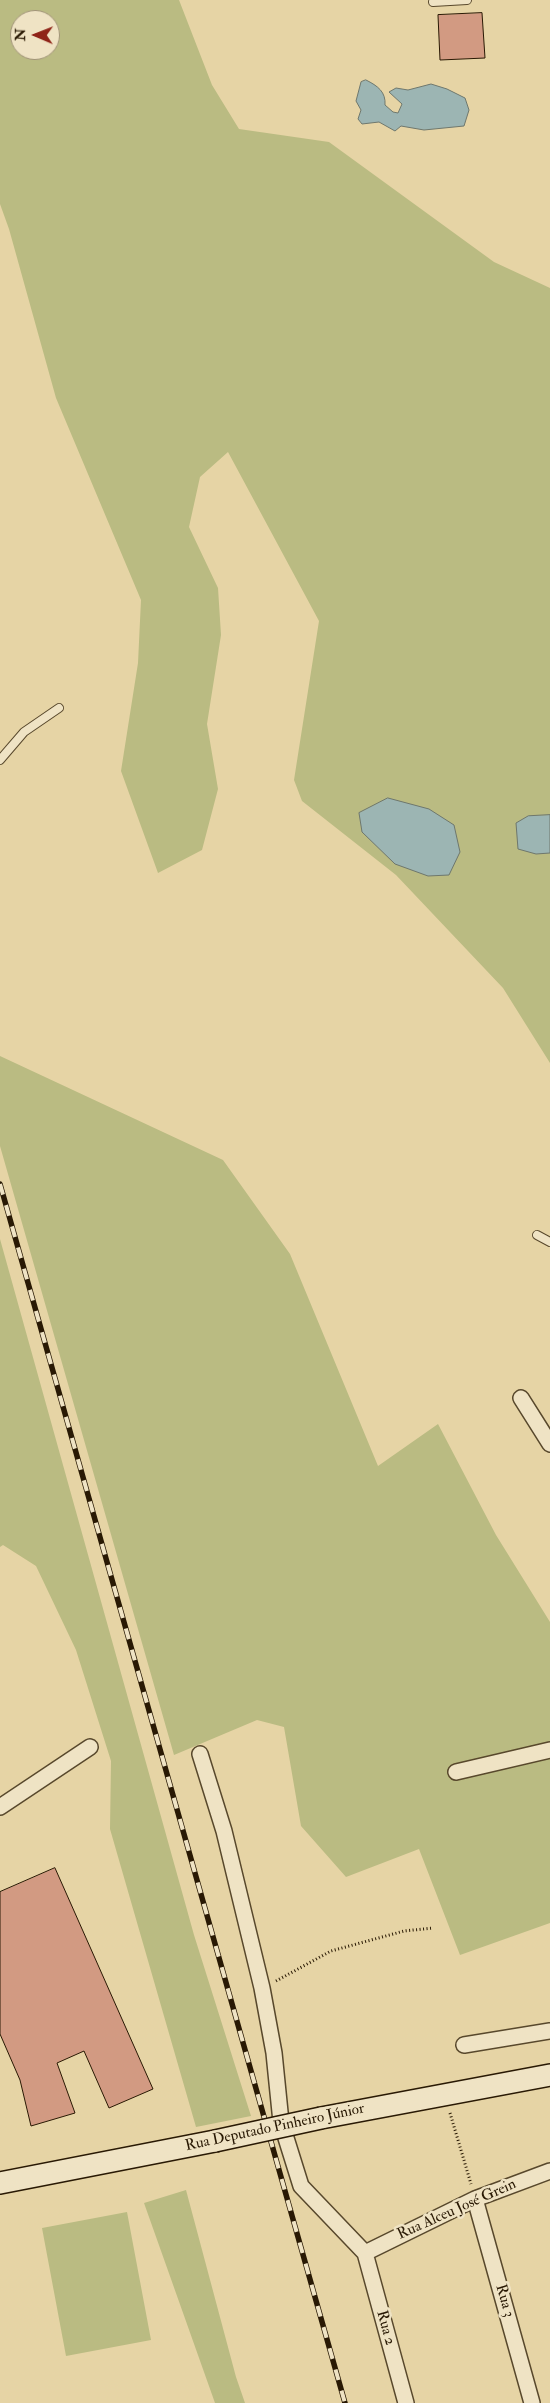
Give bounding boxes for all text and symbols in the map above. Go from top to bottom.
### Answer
north arrow [10,10,60,60]
text: N [12,28,29,41]
street label: Rua Deputado Pinheiro Júnior [184,2100,366,2156]
street label: Rua Alceu José Grein [395,2176,519,2244]
street label: Rua 3 [491,2282,517,2320]
street label: Rua 2 [372,2309,398,2347]

